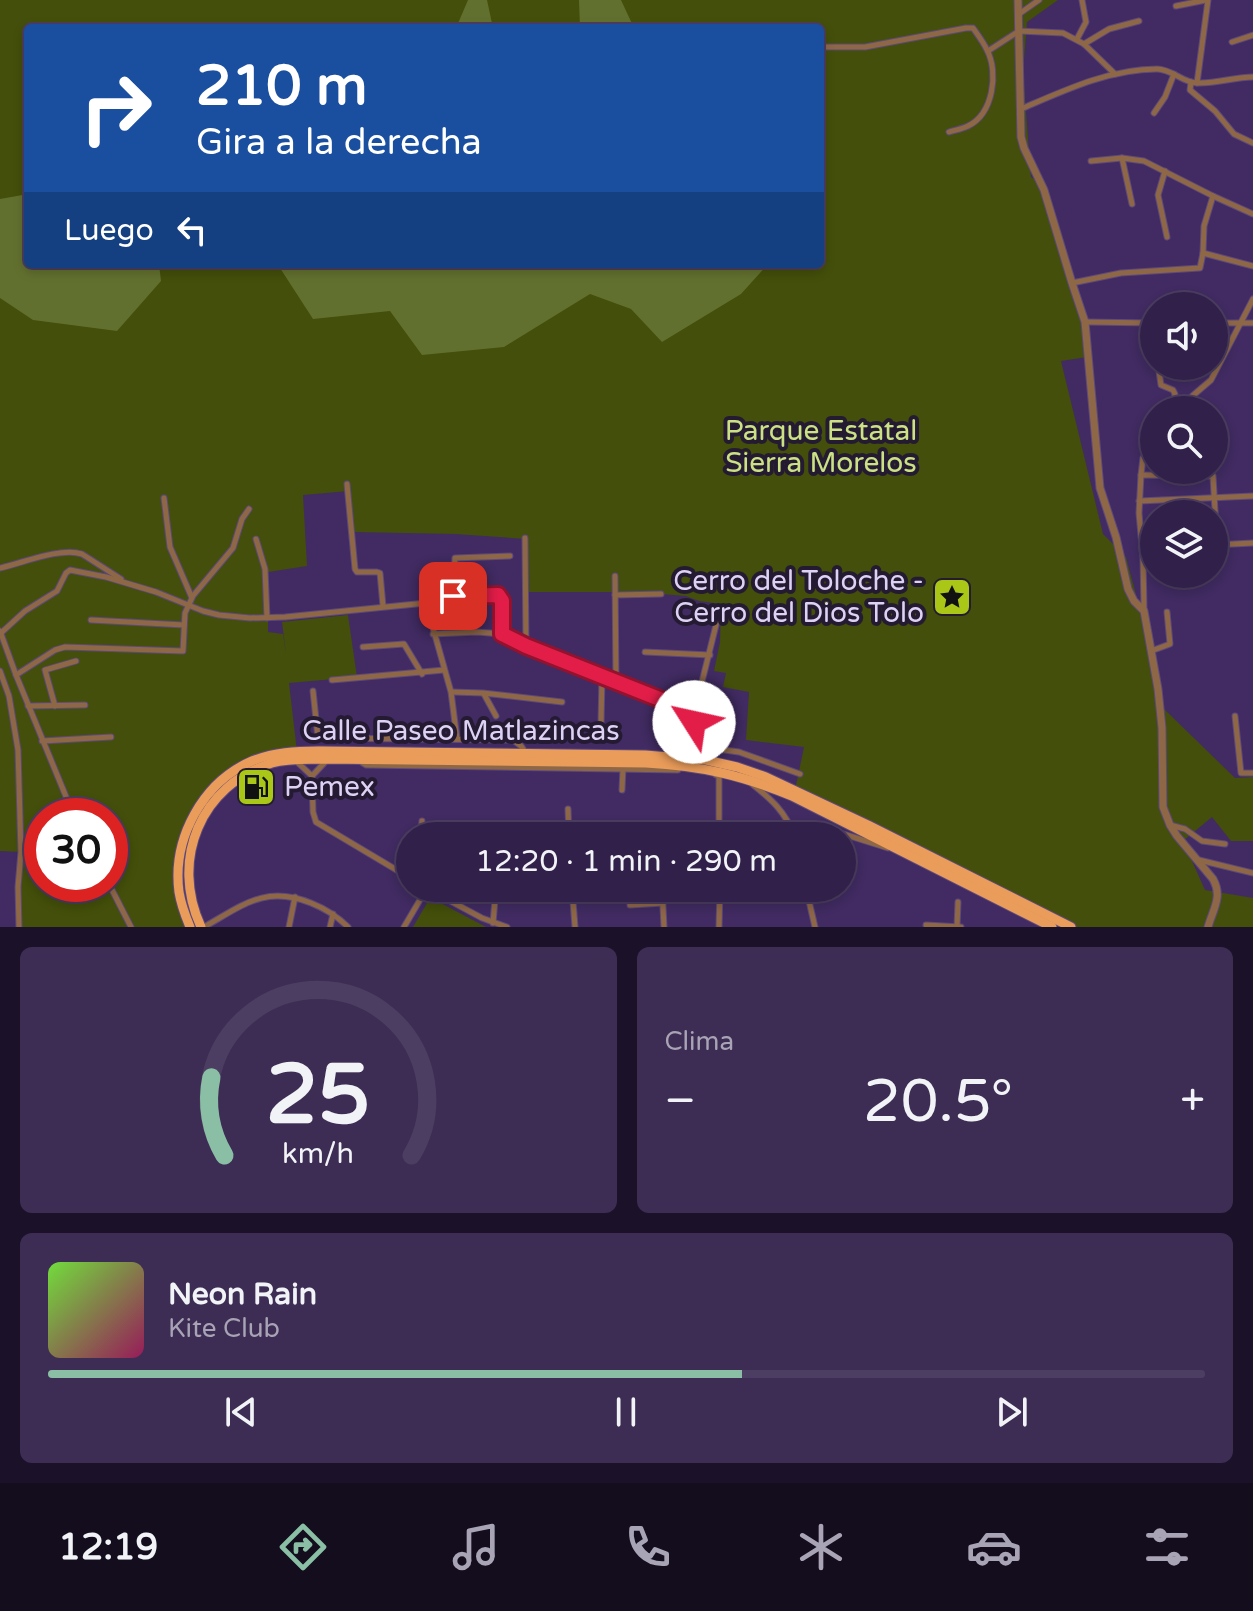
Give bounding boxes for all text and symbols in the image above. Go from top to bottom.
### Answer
text: 210 m [196,53,367,120]
icon: right [64,56,168,160]
text: Gira a la derecha [196,121,482,164]
icon: left [170,208,214,252]
text: Luego [64,212,154,249]
map controls [1140,292,1228,588]
button: sound [1140,292,1228,380]
button: search [1140,396,1228,484]
park label: Parque Estatal Sierra Morelos [725,414,917,480]
button: layers [1140,500,1228,588]
pin [419,562,487,630]
place label: Cerro del Toloche - Cerro del Dios Tolo [673,564,924,630]
icon: arrive [431,574,475,618]
place icon: Cerro del Toloche - Cerro del Dios Tolo [931,576,973,618]
position arrow [652,680,736,764]
street label: Calle Paseo Matlazincas [302,714,620,748]
fuel station icon: Pemex [235,766,277,808]
place label: Pemex [284,770,375,804]
speed limit sign: 30 [24,798,128,902]
text: 12:20 · 1 min · 290 m [475,843,777,880]
text: Clima [665,1026,734,1057]
text: 25 [266,1046,370,1146]
text: 20.5° [863,1066,1013,1138]
text: − [665,1075,696,1128]
text: + [1180,1075,1205,1128]
text: km/h [282,1137,354,1171]
text: Neon Rain [168,1276,317,1313]
text: Kite Club [168,1313,280,1344]
icon: previous [219,1390,263,1434]
icon: pause [604,1390,648,1434]
icon: next [990,1390,1034,1434]
icon: directions [275,1519,331,1575]
icon: music [448,1519,504,1575]
icon: phone [620,1519,676,1575]
icon: climate [793,1519,849,1575]
icon: car [966,1519,1022,1575]
icon: filters [1139,1519,1195,1575]
text: 12:19 [58,1526,158,1569]

